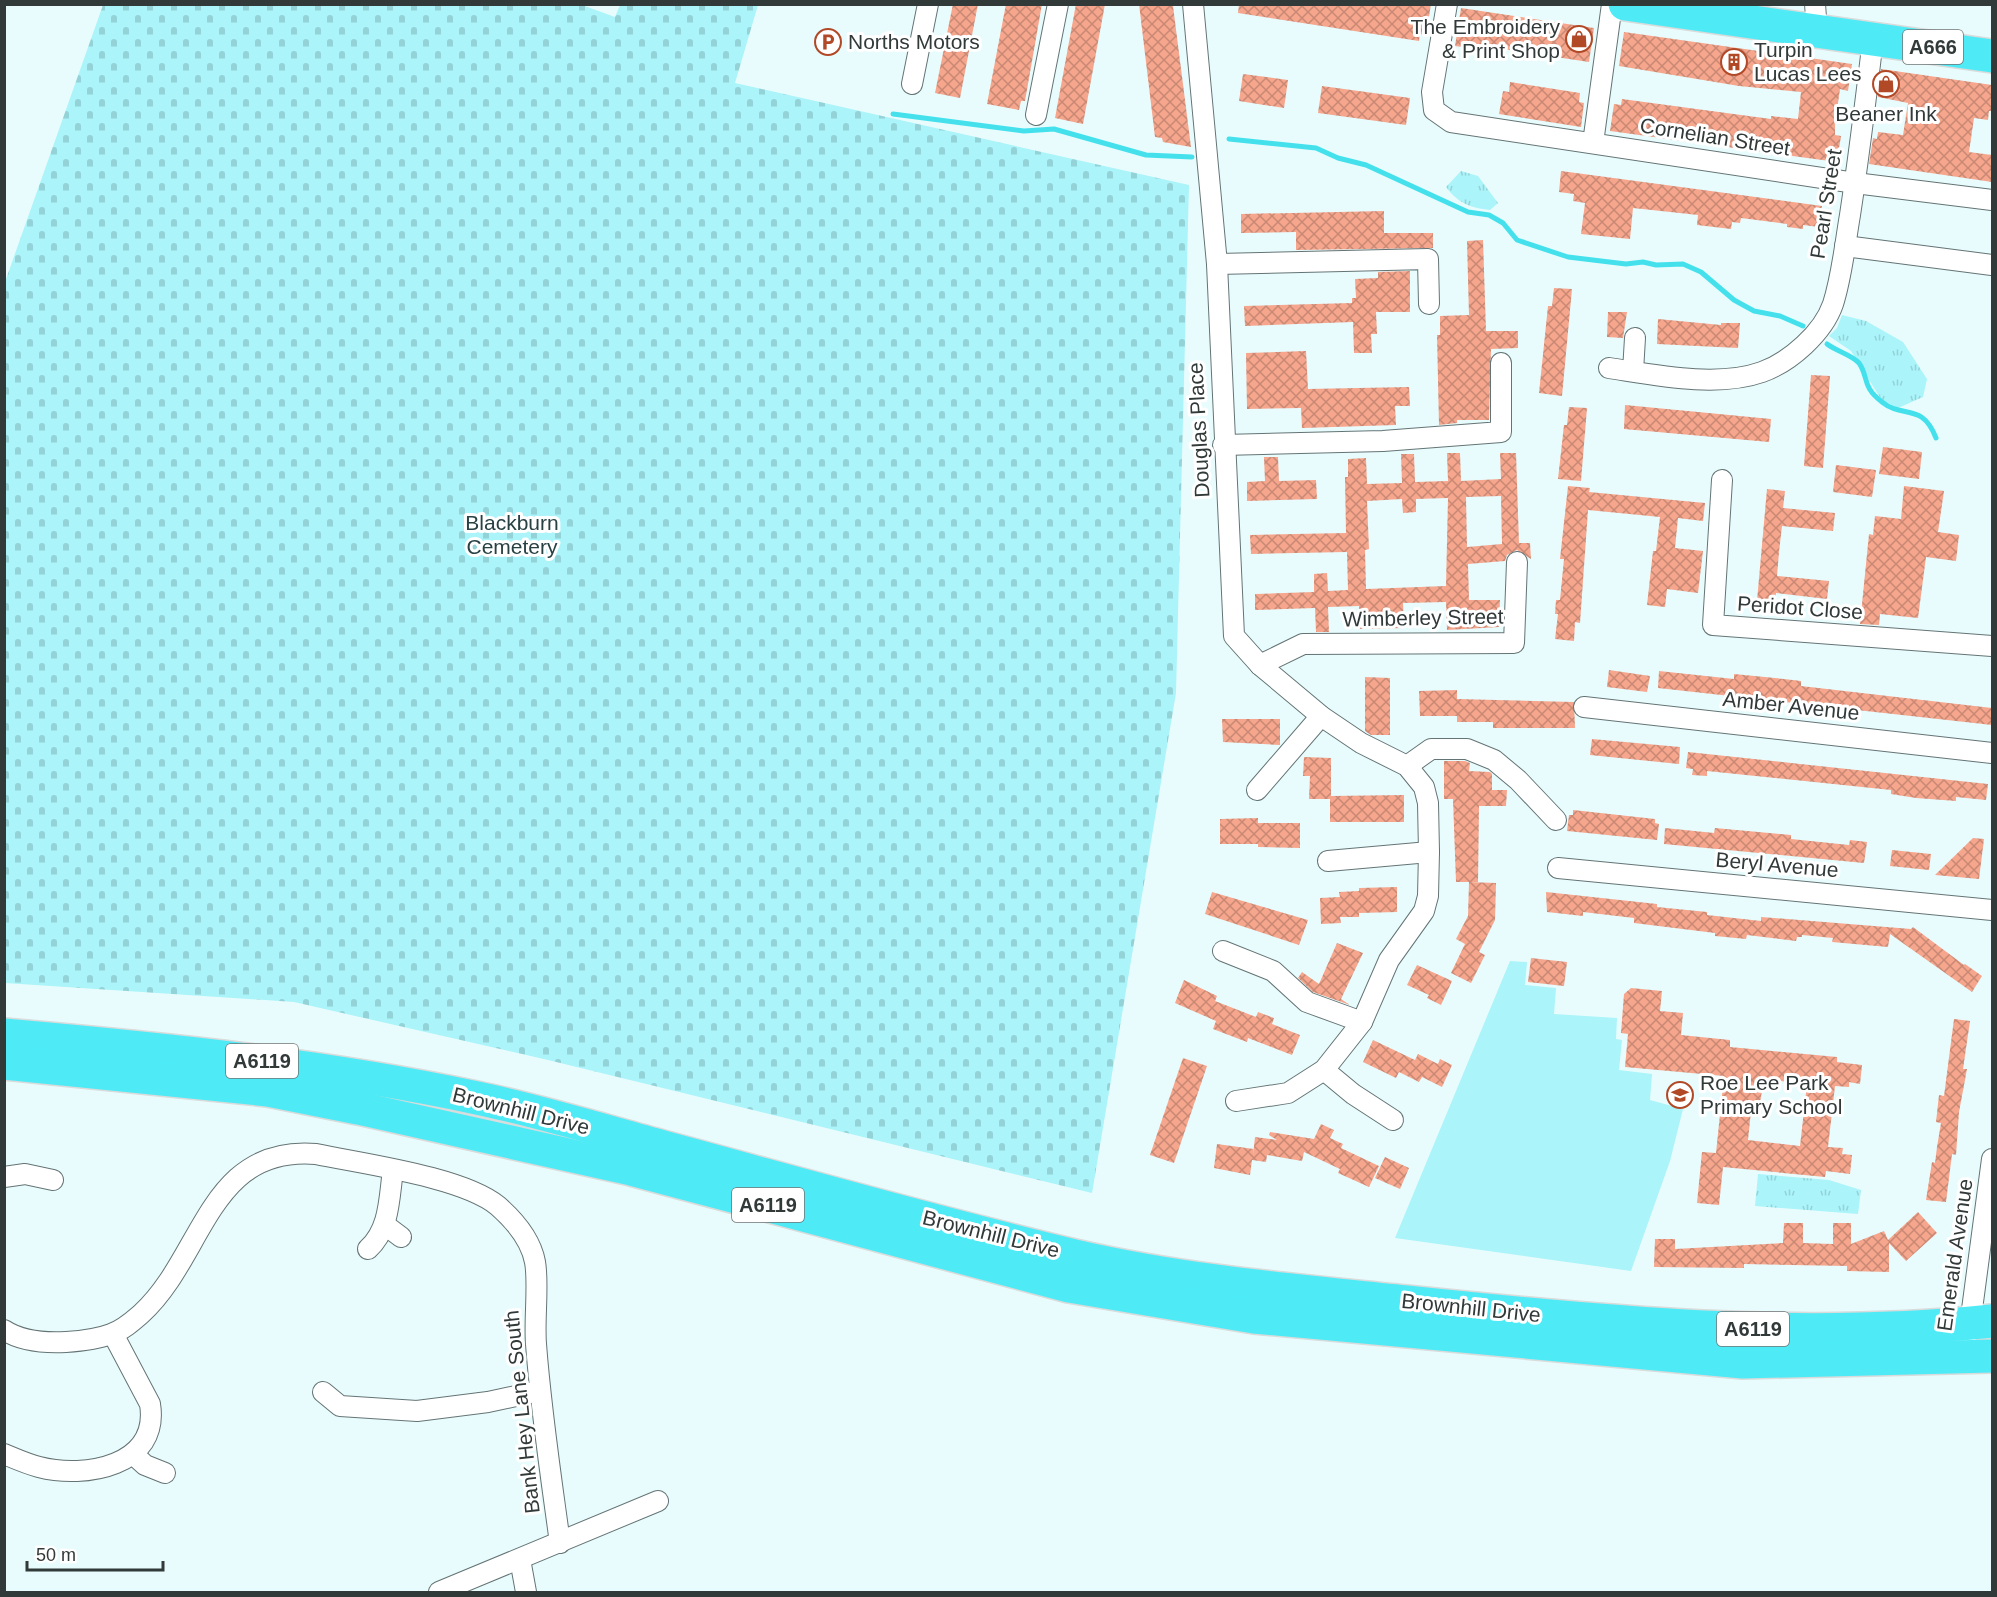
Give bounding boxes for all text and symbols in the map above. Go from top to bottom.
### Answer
place label: The Embroidery & Print Shop [1411,15,1560,62]
shop icon: The Embroidery & Print Shop [1564,24,1594,54]
parking icon: Norths Motors [813,27,843,57]
place label: Norths Motors [848,30,980,53]
road number: A666 [1903,30,1963,64]
place label: Turpin Lucas Lees [1754,38,1861,85]
building icon: Turpin Lucas Lees [1719,47,1749,77]
shop icon: Beaner Ink [1871,69,1901,99]
place label: Beaner Ink [1835,102,1937,125]
street label: Cornelian Street [1638,113,1792,160]
street label: Pearl Street [1805,147,1846,260]
street label: Douglas Place [1183,362,1214,498]
park label: Blackburn Cemetery [465,511,559,558]
street label: Peridot Close [1736,592,1864,623]
street label: Wimberley Street [1342,605,1504,630]
street label: Amber Avenue [1722,687,1861,724]
street label: Beryl Avenue [1715,848,1839,881]
road number: A6119 [226,1044,298,1078]
place label: Roe Lee Park Primary School [1700,1071,1842,1118]
school or university icon: Roe Lee Park Primary School [1665,1080,1695,1110]
street label: Brownhill Drive [450,1082,592,1139]
street label: Emerald Avenue [1932,1177,1977,1333]
road number: A6119 [732,1188,804,1222]
street label: Brownhill Drive [920,1205,1062,1262]
street label: Brownhill Drive [1400,1289,1542,1326]
street label: Bank Hey Lane South [499,1309,544,1515]
road number: A6119 [1717,1312,1789,1346]
scale bar [27,1534,164,1572]
text: 50 m [36,1545,76,1565]

